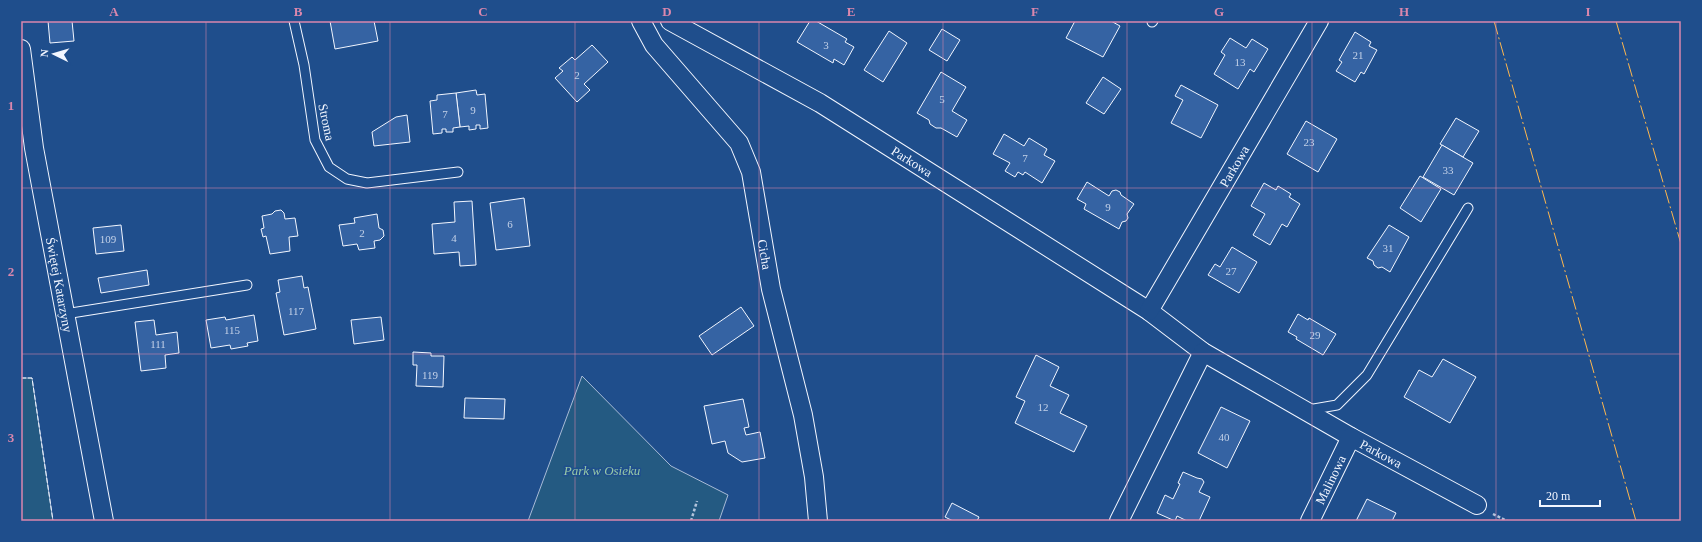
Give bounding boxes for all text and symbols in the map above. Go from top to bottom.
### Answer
text: A [109,4,119,19]
text: B [294,4,303,19]
text: C [478,4,488,19]
text: D [662,4,672,19]
text: E [847,4,855,19]
text: F [1031,4,1039,19]
text: G [1214,4,1224,19]
text: H [1399,4,1409,19]
text: I [1585,4,1591,19]
north arrow [34,34,74,74]
house number: 3 [823,39,829,51]
text: N [38,49,50,58]
house number: 21 [1353,49,1364,61]
house number: 13 [1235,56,1246,68]
house number: 2 [574,69,580,81]
house number: 5 [939,93,945,105]
text: 1 [8,98,14,113]
street label: Stroma [315,102,338,142]
house number: 9 [470,104,476,116]
house number: 7 [442,108,448,120]
house number: 23 [1304,136,1315,148]
street label: Parkowa [889,143,935,180]
street label: Parkowa [1216,143,1252,190]
house number: 7 [1022,152,1028,164]
house number: 33 [1443,164,1454,176]
house number: 9 [1105,201,1111,213]
house number: 6 [507,218,513,230]
house number: 2 [359,227,365,239]
house number: 4 [451,232,457,244]
house number: 109 [100,233,117,245]
street label: Świętej Katarzyny [43,236,76,334]
street label: Cicha [755,238,775,271]
house number: 31 [1383,242,1394,254]
text: 2 [8,264,14,279]
house number: 27 [1226,265,1237,277]
house number: 117 [288,305,305,317]
house number: 115 [224,324,241,336]
house number: 29 [1310,329,1321,341]
house number: 111 [150,338,166,350]
house number: 119 [422,369,439,381]
house number: 12 [1038,401,1049,413]
text: 3 [8,430,15,445]
house number: 40 [1219,431,1230,443]
street label: Parkowa [1357,436,1405,471]
street label: Malinowa [1312,453,1349,507]
park label: Park w Osieku [563,463,641,478]
scale bar [1540,482,1600,508]
text: 20 m [1546,489,1571,503]

